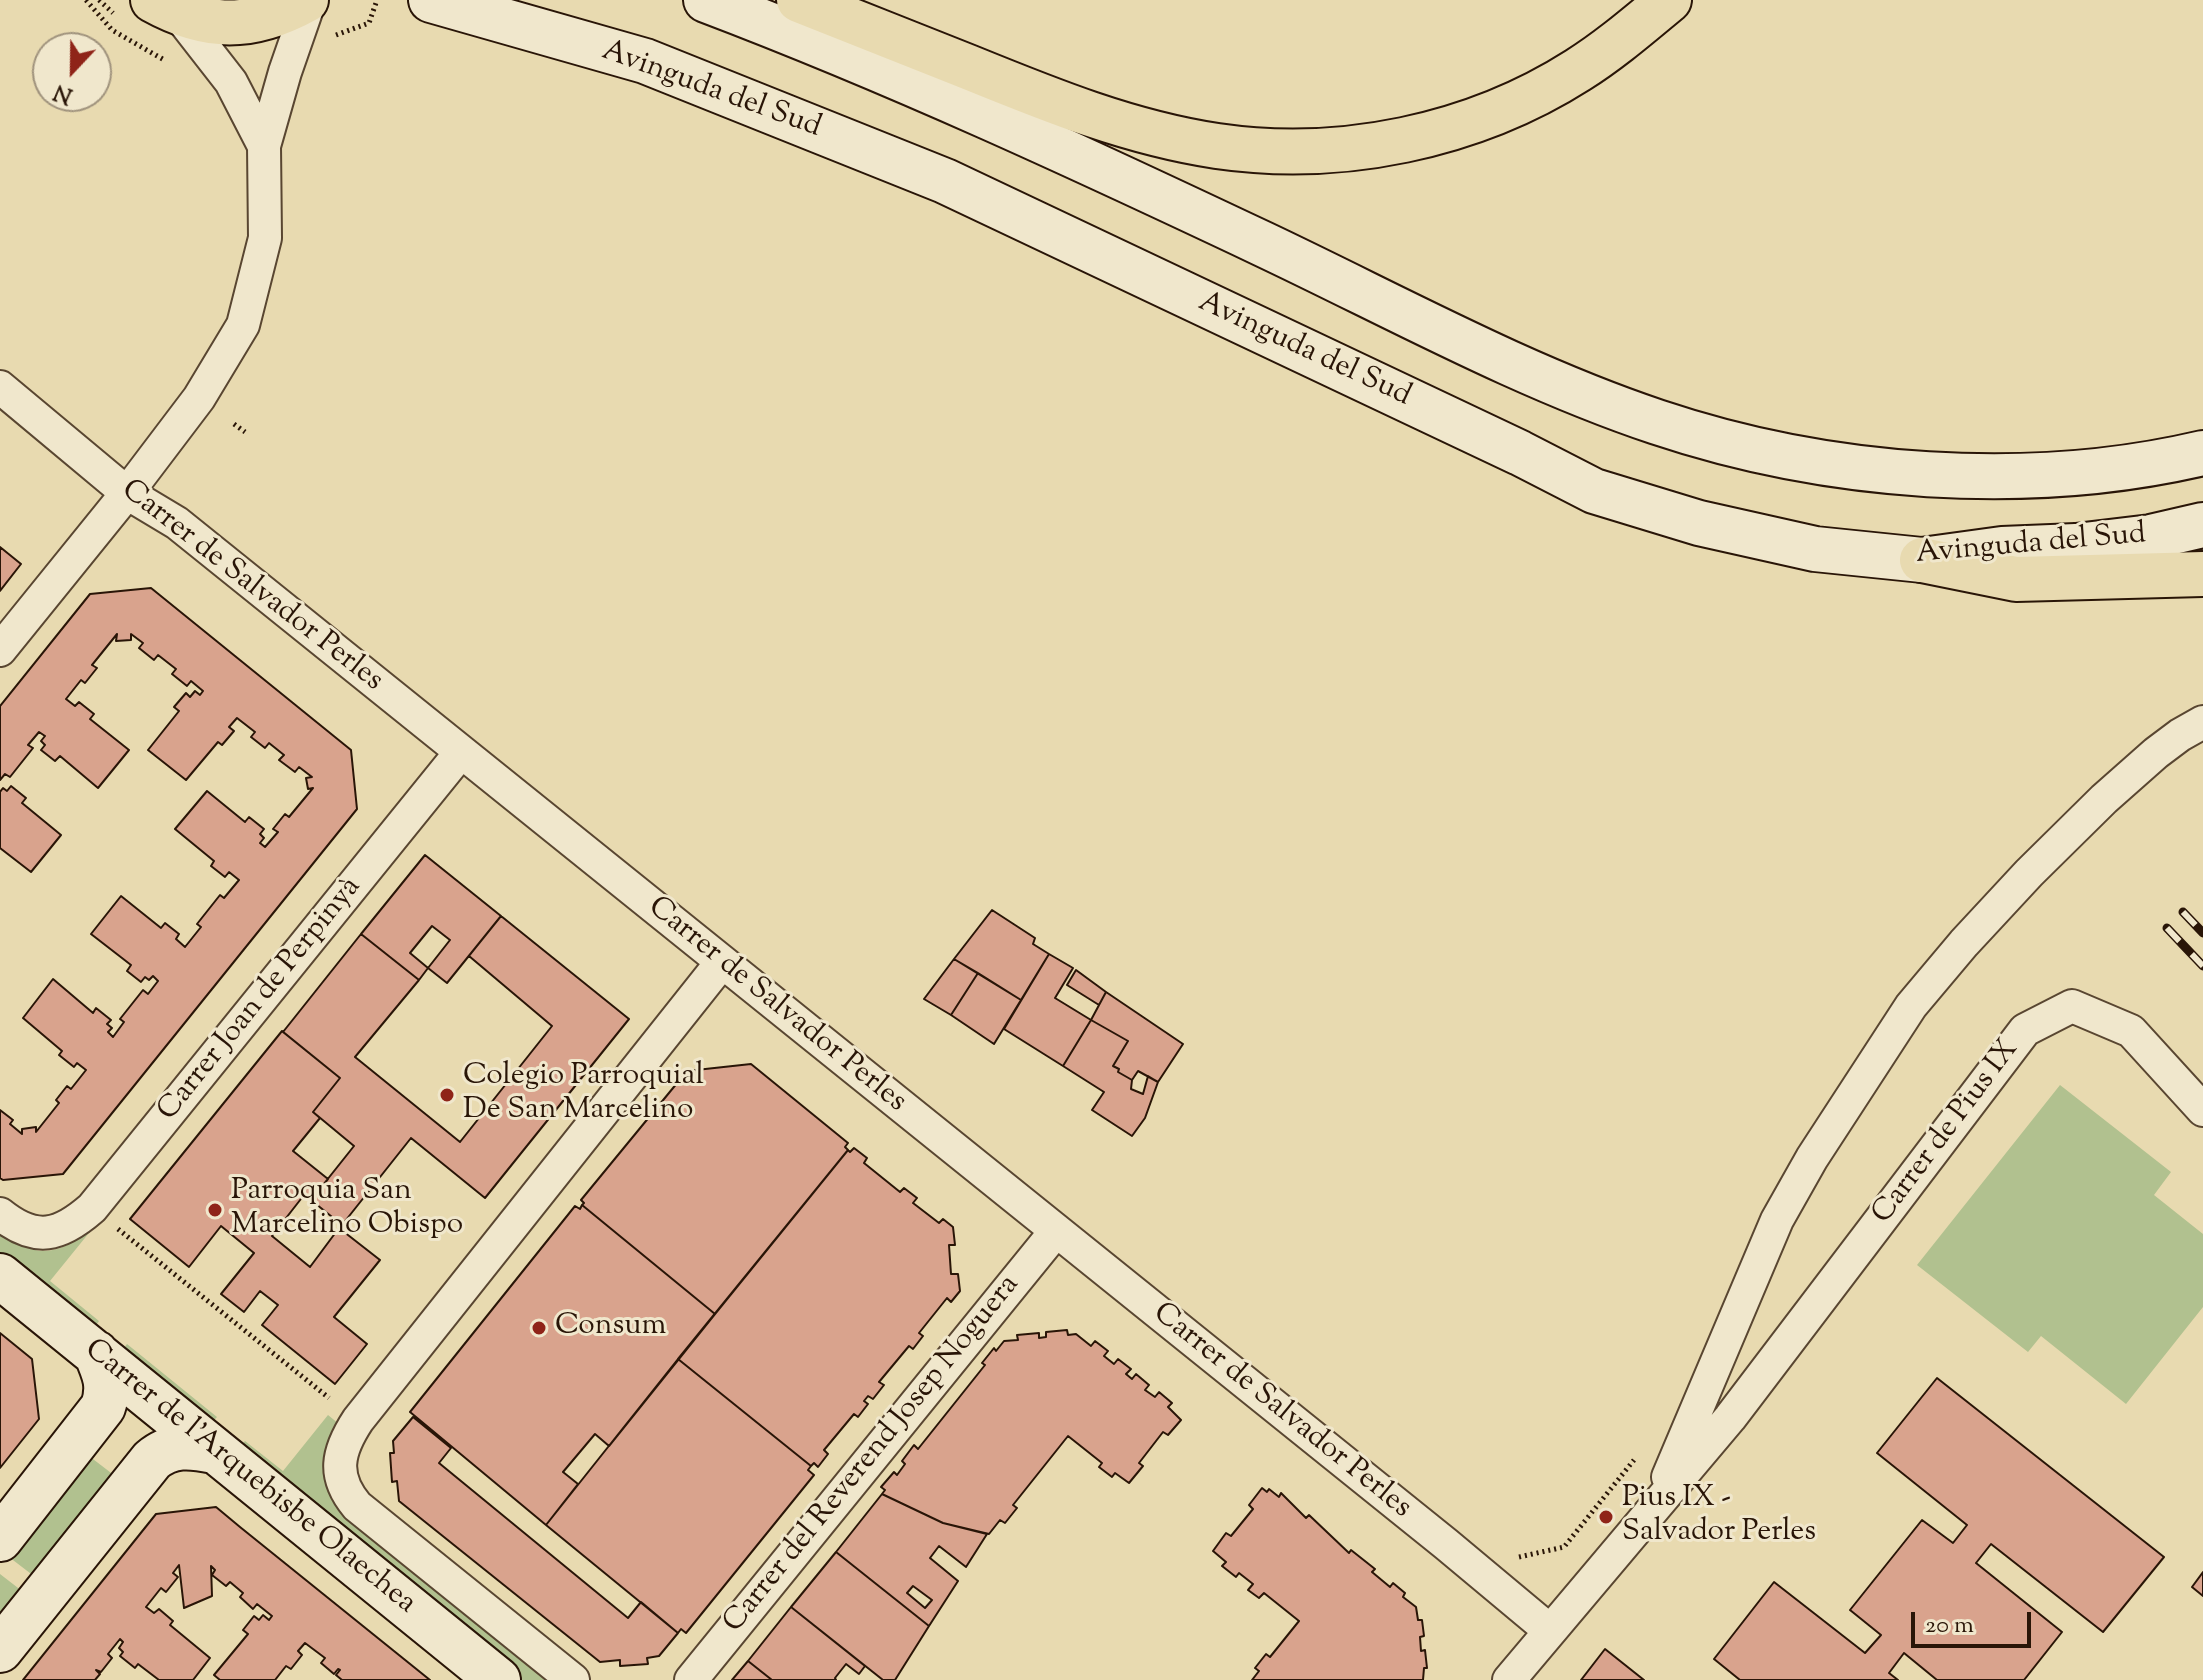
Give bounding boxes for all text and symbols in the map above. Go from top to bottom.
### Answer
north arrow [32,32,112,112]
street label: Avinguda del Sud [596,35,826,147]
text: N [50,74,78,111]
street label: Avinguda del Sud [1192,286,1416,416]
street label: Carrer de Salvador Perles [113,474,389,700]
street label: Avinguda del Sud [1914,518,2148,574]
street label: Carrer Joan de Perpinyà [152,871,370,1129]
street label: Carrer de Salvador Perles [639,891,913,1121]
street label: Carrer de Pius IX [1866,1034,2028,1232]
place label: Colegio Parroquial De San Marcelino [463,1060,704,1130]
marker: Colegio Parroquial De San Marcelino [438,1086,456,1104]
place label: Parroquia San Marcelino Obispo [231,1175,463,1246]
marker: Parroquia San Marcelino Obispo [206,1201,224,1219]
street label: Carrer del Reverend Josep Noguera [717,1269,1029,1641]
street label: Carrer de Salvador Perles [1144,1297,1418,1527]
place label: Consum [555,1310,666,1346]
marker: Consum [530,1319,548,1337]
street label: Carrer de l'Arquebisbe Olaechea [76,1333,422,1623]
place label: Pius IX - Salvador Perles [1622,1482,1816,1552]
marker: Pius IX - Salvador Perles [1597,1508,1615,1526]
scale bar [1915,1596,2035,1646]
text: 20 m [1925,1609,1974,1643]

